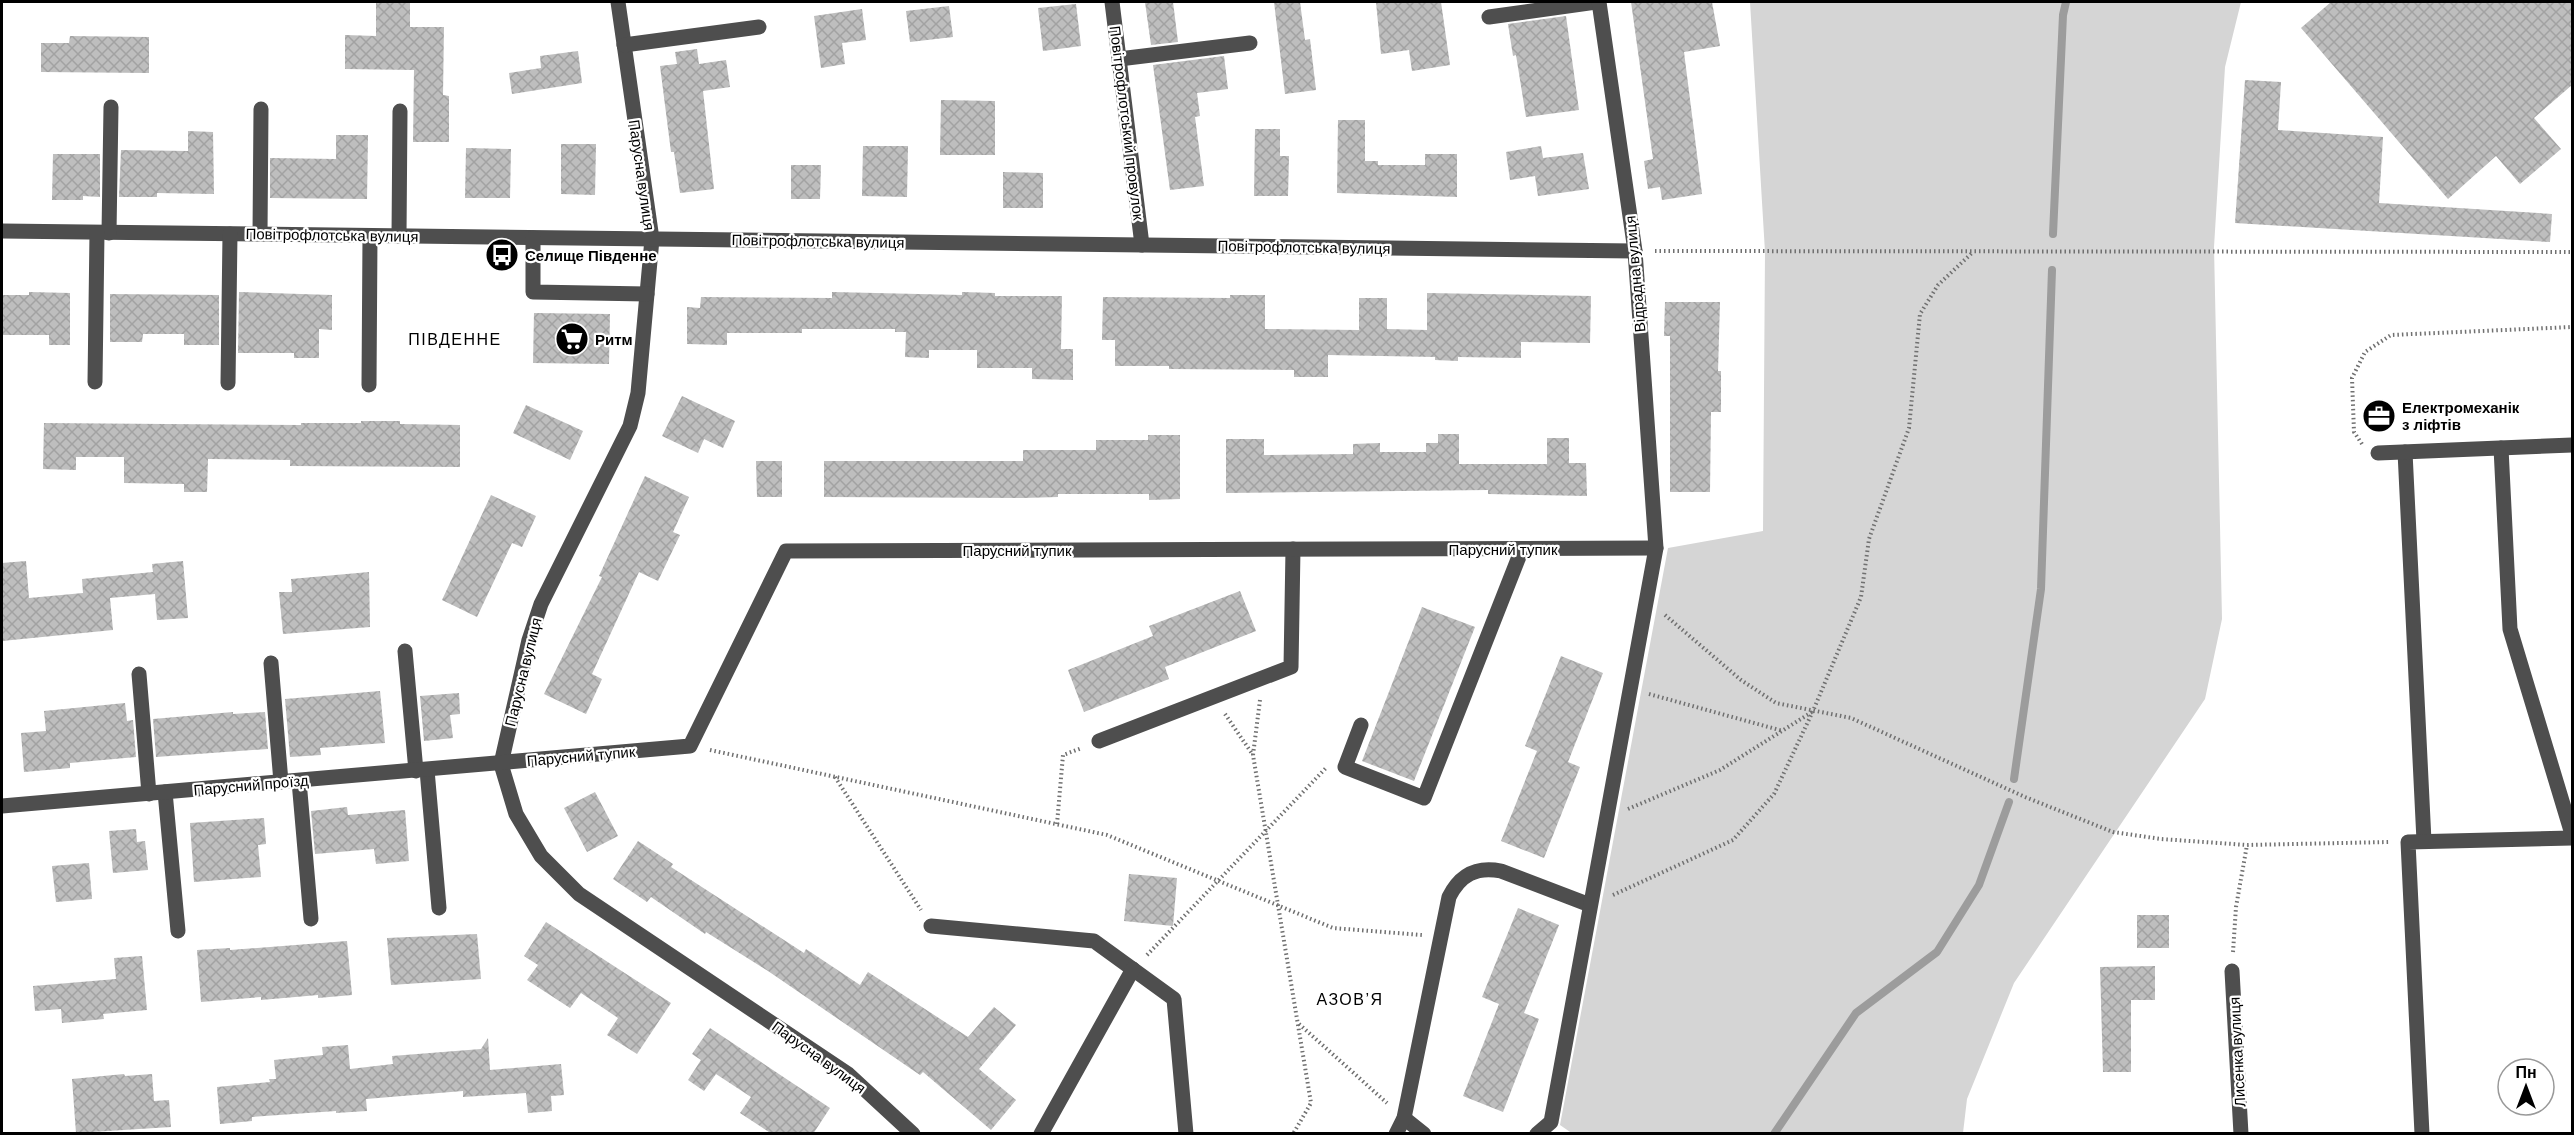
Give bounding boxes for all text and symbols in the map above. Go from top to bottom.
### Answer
street label: Повітрофлотський провулок [1107,25,1147,222]
street label: Парусна вулиця [626,119,658,231]
street label: Відрадна вулиця [1621,215,1649,333]
street label: Повітрофлотська вулиця [245,225,419,245]
street label: Повітрофлотська вулиця [731,231,905,251]
bus stop icon: Селище Південне [484,237,520,273]
street label: Повітрофлотська вулиця [1217,237,1391,257]
place label: Селище Південне [525,247,657,264]
supermarket icon: Ритм [554,321,590,357]
district label: ПІВДЕННЕ [408,331,502,348]
place label: Ритм [595,331,633,348]
office icon: Електромеханік з ліфтів [2361,398,2397,434]
place label: Електромеханік з ліфтів [2402,399,2520,433]
street label: Парусний тупик [1449,541,1558,558]
street label: Парусний тупик [963,542,1072,559]
street label: Парусна вулиця [501,616,545,728]
street label: Парусний тупик [526,743,636,769]
street label: Парусний проїзд [193,771,310,799]
district label: АЗОВ’Я [1316,991,1384,1008]
street label: Лисенка вулиця [2226,996,2248,1108]
street label: Парусна вулиця [769,1017,869,1097]
north arrow [2496,1057,2556,1117]
text: Пн [2515,1064,2537,1081]

